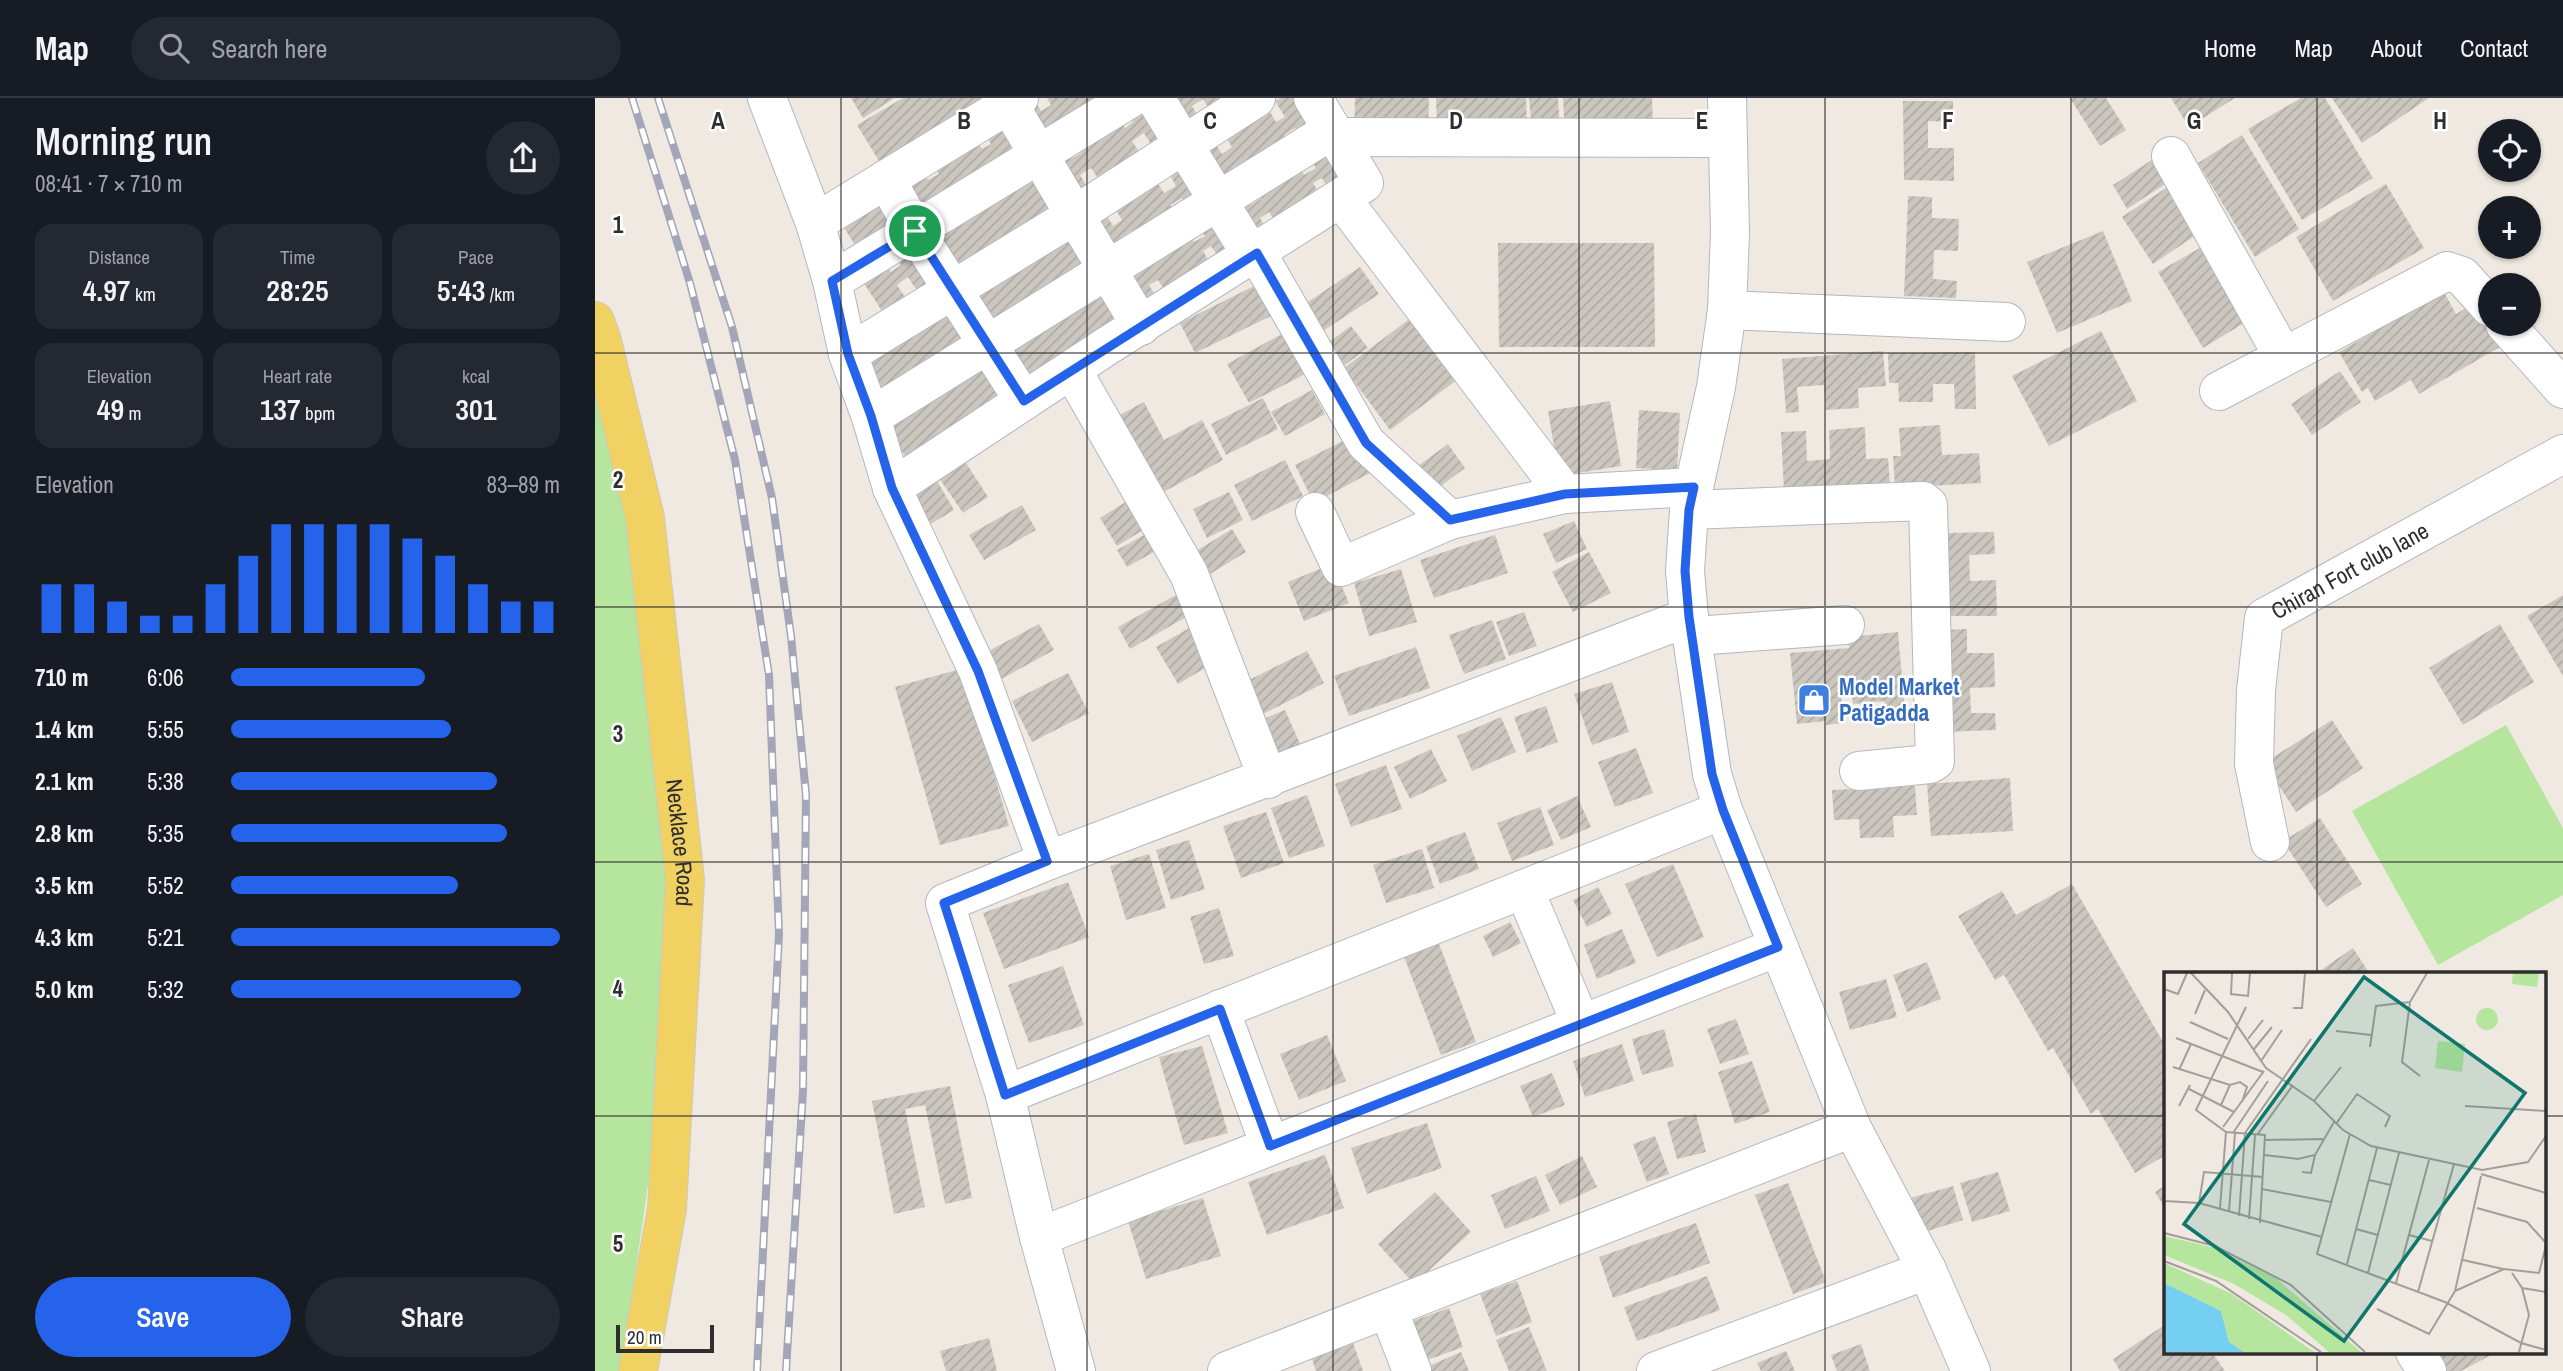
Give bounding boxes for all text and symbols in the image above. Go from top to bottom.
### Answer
search box [131,17,621,80]
text: Map [35,26,89,70]
icon: search [155,29,193,67]
text: Search here [211,31,327,66]
text: Home [2204,32,2256,64]
text: Map [2294,32,2333,64]
text: About [2371,32,2422,64]
text: Contact [2460,32,2528,64]
text: A [711,105,725,136]
text: B [957,105,971,136]
text: C [1203,105,1217,136]
text: D [1449,105,1463,136]
text: E [1696,105,1708,136]
text: F [1942,105,1954,136]
text: G [2187,105,2201,136]
text: H [2433,105,2447,136]
text: Morning run [35,116,212,167]
map controls [2478,119,2541,336]
button: locate [2478,119,2541,182]
button: share [486,121,560,195]
text: 08:41 · 7 × 710 m [35,168,182,199]
button: + [2478,196,2541,259]
pin [885,201,945,261]
text: 1 [613,209,624,240]
icon: arrive [896,212,934,250]
text: Distance [88,244,150,270]
text: Time [280,244,315,270]
text: Pace [458,244,494,270]
text: 4.97 [83,270,131,310]
text: 28:25 [266,270,329,310]
text: 5:43 [437,270,485,310]
button: − [2478,273,2541,336]
text: km [131,281,156,307]
text: /km [485,281,515,307]
text: Elevation [87,363,152,389]
text: Heart rate [263,363,332,389]
text: kcal [462,363,490,389]
text: 49 [97,389,124,429]
text: 137 [260,389,301,429]
text: 301 [455,389,496,429]
text: m [124,400,142,426]
text: bpm [301,400,335,426]
text: 2 [613,464,623,495]
text: Elevation [35,469,114,500]
text: 83–89 m [487,469,560,500]
street label: Chiran Fort club lane [2265,515,2434,626]
text: 710 m [35,662,88,693]
text: 6:06 [147,662,184,693]
place label: Model Market Patigadda [1839,671,1960,728]
shop icon: Model Market Patigadda [1795,681,1833,719]
text: 1.4 km [35,714,94,745]
text: 5:55 [147,714,184,745]
text: 3 [613,718,623,749]
text: 2.1 km [35,766,94,797]
text: 5:38 [147,766,184,797]
street label: Necklace Road [659,777,701,907]
text: 2.8 km [35,818,94,849]
text: 5:35 [147,818,184,849]
text: 3.5 km [35,870,94,901]
text: 5:52 [147,870,184,901]
text: 4.3 km [35,922,94,953]
text: 5:21 [147,922,184,953]
inset map [2164,972,2546,1354]
text: 4 [613,973,624,1004]
text: 5.0 km [35,974,94,1005]
text: 5:32 [147,974,184,1005]
text: 5 [613,1228,623,1259]
button: Save [35,1277,291,1357]
button: Share [305,1277,560,1357]
scale bar [616,1322,714,1354]
text: 20 m [627,1324,662,1350]

